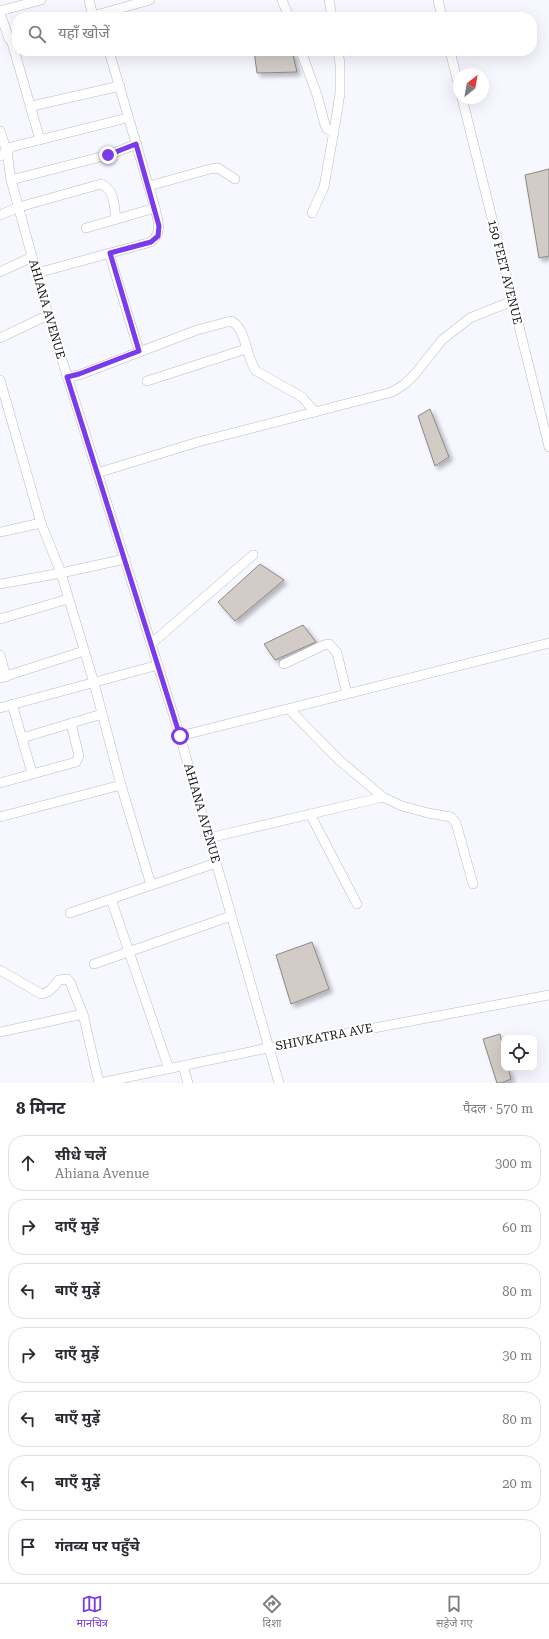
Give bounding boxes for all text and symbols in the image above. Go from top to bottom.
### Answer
search box [12,12,537,56]
icon: search [26,23,48,45]
text: यहाँ खोजें [58,24,110,42]
north arrow [453,68,489,104]
route end [99,146,117,164]
street label: 150 FEET AVENUE [485,218,525,326]
street label: AHIANA AVENUE [26,258,68,360]
route start [171,727,189,745]
street label: AHIANA AVENUE [181,762,223,864]
street label: SHIVKATRA AVE [274,1021,374,1053]
map controls [501,1035,537,1071]
button: locate [501,1035,537,1071]
text: 8 मिनट [16,1098,66,1118]
text: पैदल · 570 m [463,1101,533,1116]
text: सीधे चलें [55,1146,106,1164]
icon: ahead [17,1152,39,1174]
text: 300 m [495,1156,532,1171]
text: Ahiana Avenue [55,1166,149,1181]
icon: right [17,1216,39,1238]
text: दाएँ मुड़ें [55,1217,99,1235]
text: 60 m [502,1220,532,1235]
icon: left [17,1280,39,1302]
text: बाएँ मुड़ें [55,1281,100,1299]
text: 80 m [502,1284,532,1299]
icon: right [17,1344,39,1366]
text: दाएँ मुड़ें [55,1345,99,1363]
text: 30 m [502,1348,532,1363]
icon: left [17,1408,39,1430]
text: बाएँ मुड़ें [55,1409,100,1427]
text: 80 m [502,1412,532,1427]
icon: left [17,1472,39,1494]
text: बाएँ मुड़ें [55,1473,100,1491]
text: 20 m [502,1476,532,1491]
icon: arrive [17,1536,39,1558]
text: गंतव्य पर पहुँचे [55,1537,140,1555]
tab: मानचित्र [77,1593,108,1631]
tab: दिशा [261,1593,283,1631]
tab: सहेजे गए [436,1593,472,1631]

